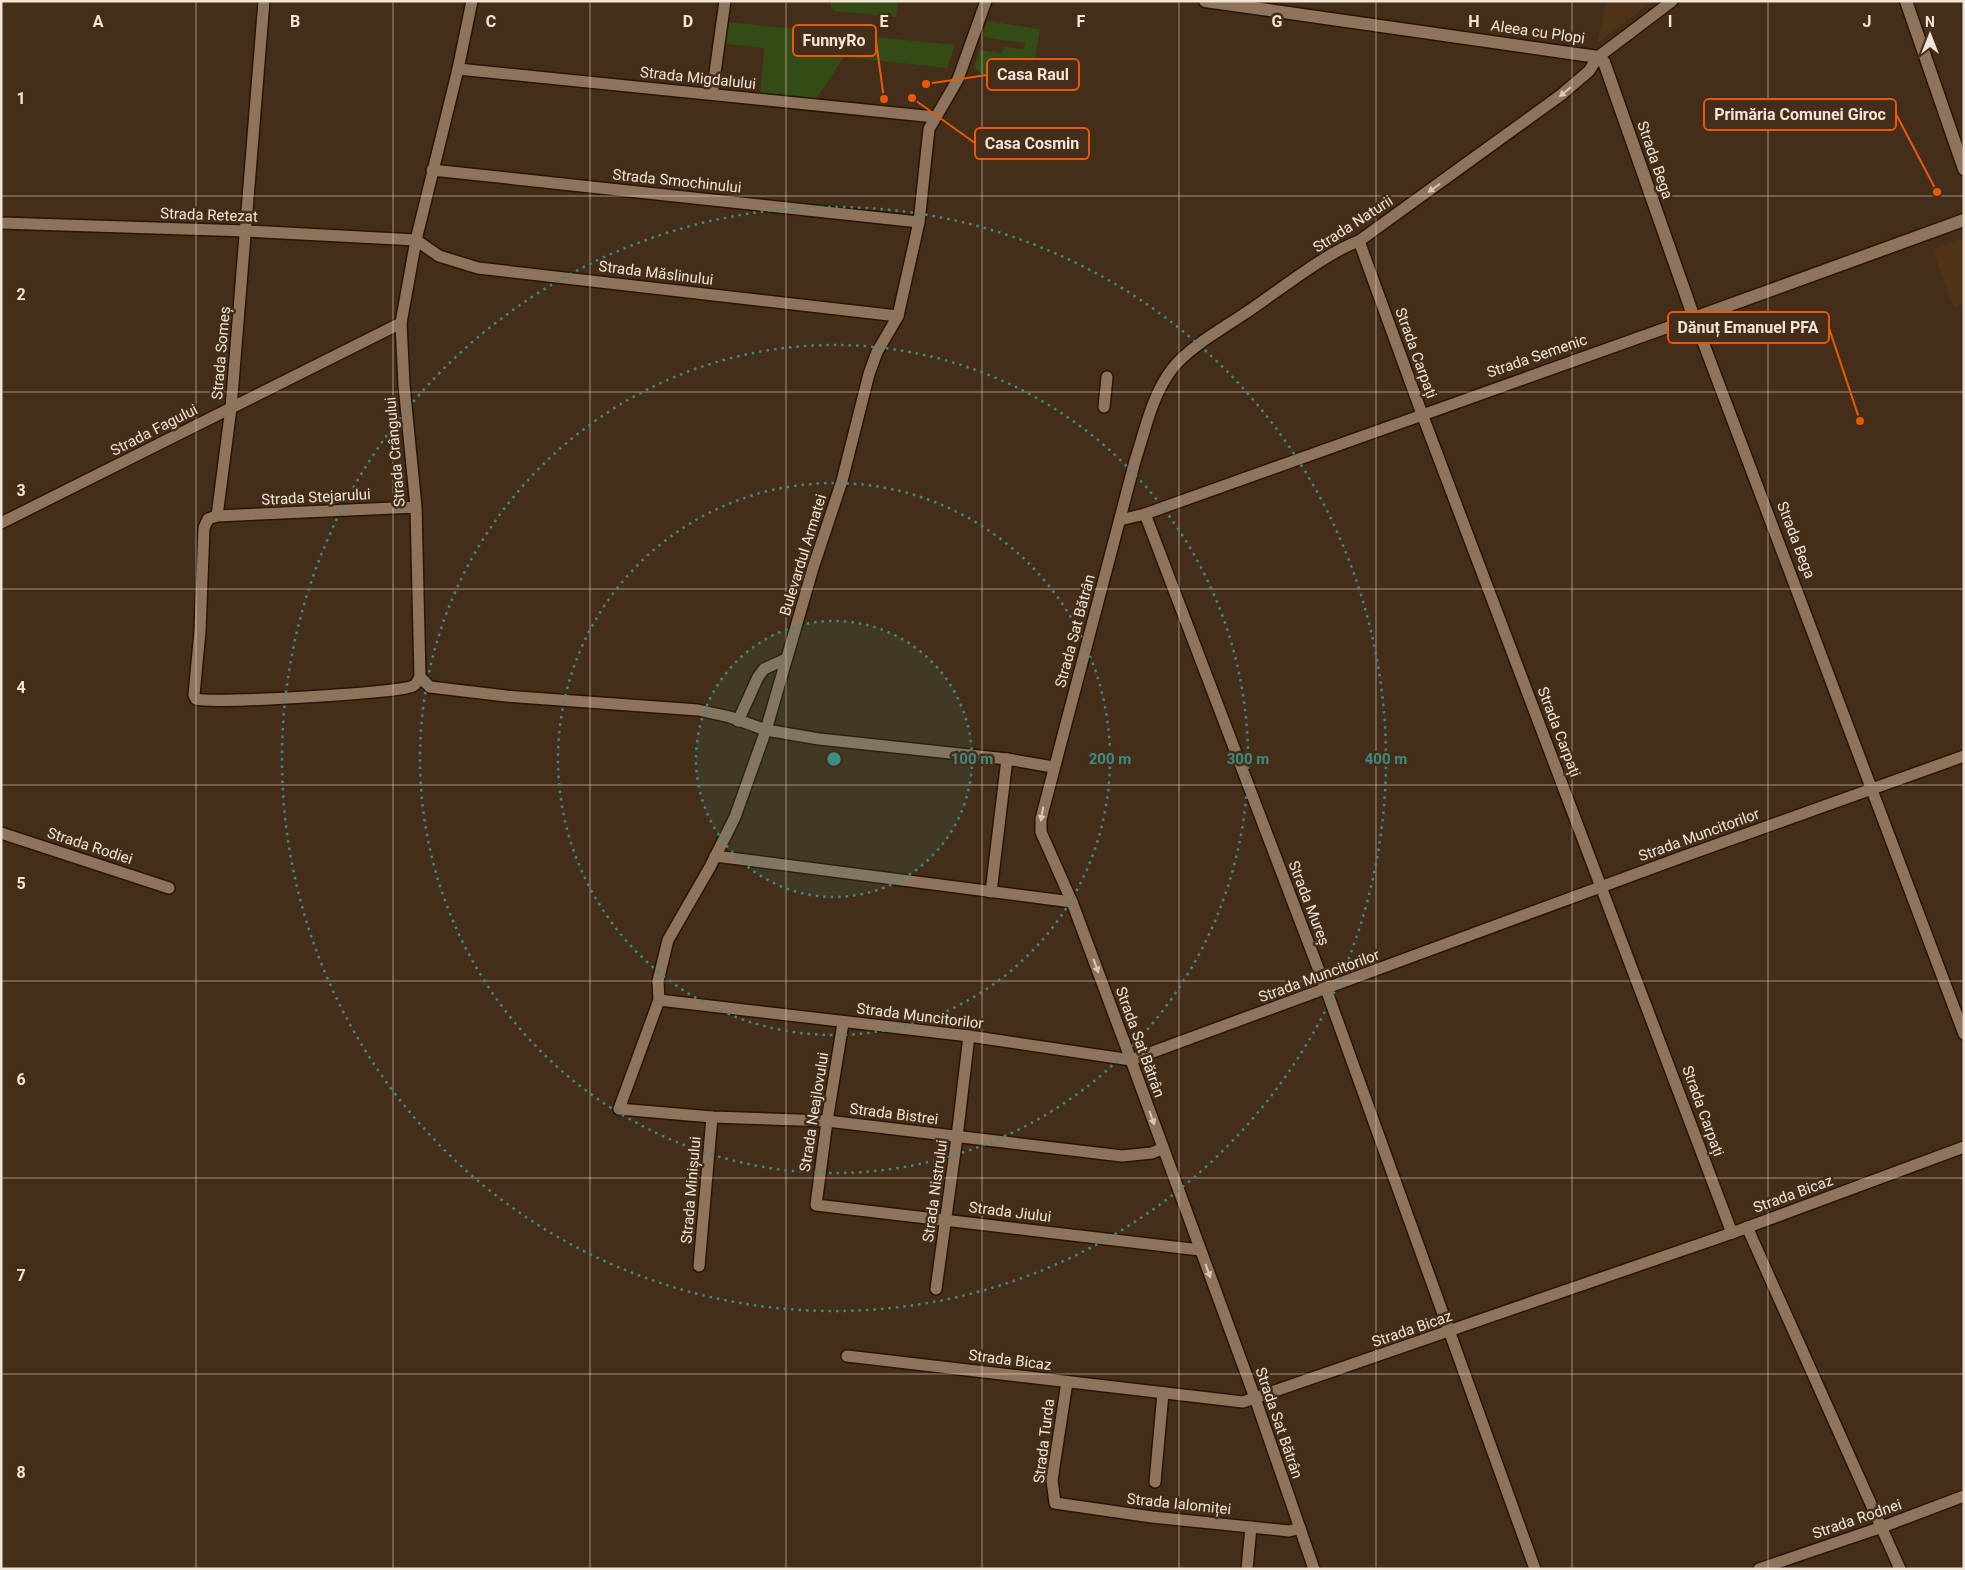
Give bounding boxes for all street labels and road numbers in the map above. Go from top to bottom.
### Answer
street label: Aleea cu Plopi [1490,16,1586,48]
street label: Strada Migdalului [639,63,757,93]
street label: Strada Bega [1633,119,1677,201]
street label: Strada Smochinului [612,165,742,197]
street label: Strada Naturii [1310,192,1396,256]
street label: Strada Retezat [160,204,258,226]
street label: Strada Măslinului [598,257,714,289]
street label: Strada Carpați [1391,305,1441,401]
street label: Strada Someș [208,306,234,400]
street label: Strada Semenic [1484,330,1590,382]
street label: Strada Crângului [381,396,409,508]
street label: Strada Fagului [107,400,201,460]
street label: Strada Stejarului [261,485,371,509]
street label: Bulevardul Armatei [776,492,830,618]
street label: Strada Bega [1773,499,1819,581]
street label: Strada Sat Bătrân [1051,572,1099,690]
street label: Strada Carpați [1534,684,1584,780]
street label: Strada Muncitorilor [1636,805,1762,865]
street label: Strada Rodiei [45,824,135,868]
street label: Strada Mureș [1285,858,1333,948]
street label: Strada Muncitorilor [1256,946,1382,1006]
street label: Strada Sat Bătrân [1112,984,1168,1100]
street label: Strada Muncitorilor [856,999,984,1033]
street label: Strada Neajlovului [796,1051,832,1173]
street label: Strada Carpați [1678,1063,1728,1159]
street label: Strada Bistrei [849,1100,939,1128]
street label: Strada Minișului [677,1136,705,1244]
street label: Strada Nistrului [919,1139,951,1243]
street label: Strada Bicaz [1751,1171,1835,1217]
street label: Strada Jiului [968,1198,1052,1226]
street label: Strada Bicaz [1370,1307,1454,1351]
street label: Strada Bicaz [967,1346,1053,1374]
street label: Strada Sat Bătrân [1252,1365,1306,1481]
street label: Strada Turda [1030,1398,1058,1484]
street label: Strada Ialomiței [1126,1490,1232,1518]
street label: Strada Rodnei [1810,1495,1904,1543]

